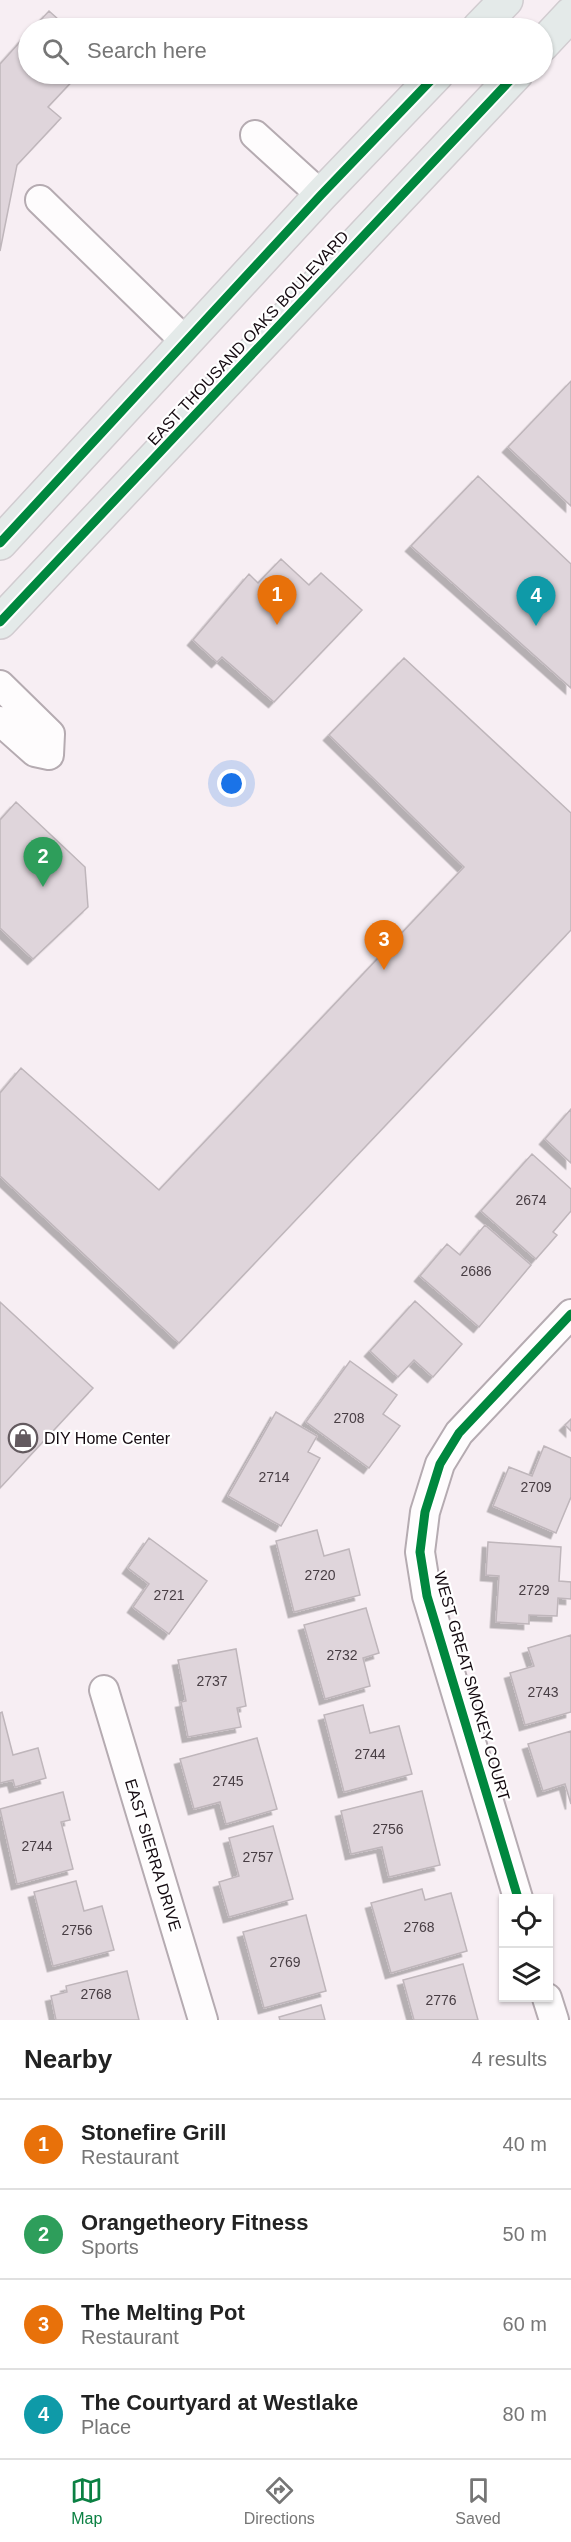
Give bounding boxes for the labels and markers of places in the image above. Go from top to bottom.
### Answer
pin: 1 [258,576,296,625]
pin: 4 [516,576,556,626]
pin: 2 [24,838,63,887]
pin: 3 [364,920,404,970]
shop icon: DIY Home Center [7,1422,39,1454]
place label: DIY Home Center [44,1430,171,1447]

